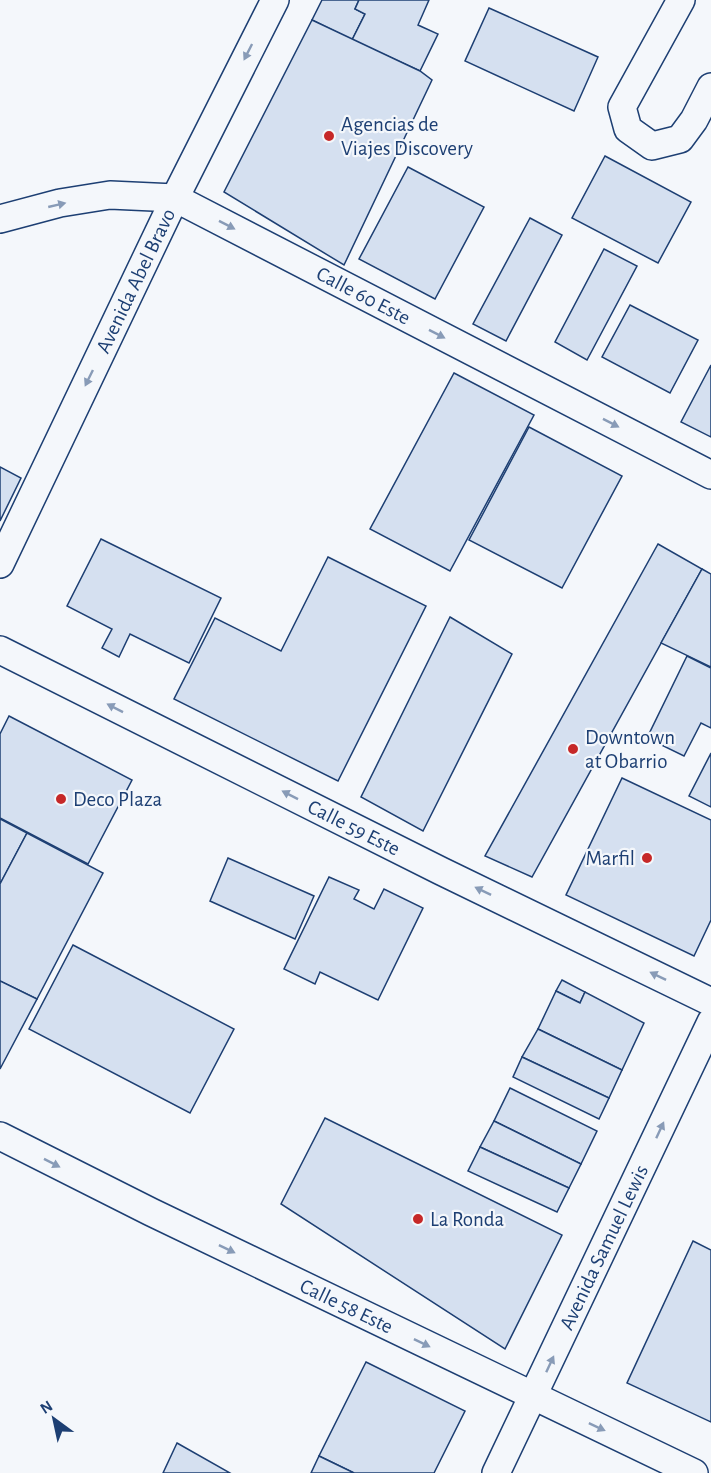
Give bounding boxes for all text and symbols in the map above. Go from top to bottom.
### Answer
one-way arrow [244,44,253,61]
place label: Agencias de Viajes Discovery [341,114,473,159]
marker: Agencias de Viajes Discovery [322,129,336,143]
one-way arrow [48,199,66,209]
street label: Avenida Abel Bravo [92,205,179,356]
one-way arrow [218,220,235,230]
street label: Calle 60 Este [313,263,414,329]
one-way arrow [429,329,446,339]
one-way arrow [84,370,93,387]
one-way arrow [602,418,619,428]
one-way arrow [107,703,124,712]
place label: Downtown at Obarrio [585,727,675,772]
marker: Downtown at Obarrio [566,742,580,756]
place label: Deco Plaza [73,789,163,810]
one-way arrow [281,790,298,800]
marker: Deco Plaza [54,792,68,806]
street label: Calle 59 Este [304,796,403,860]
place label: Marfil [586,848,635,869]
marker: Marfil [640,851,654,865]
one-way arrow [475,886,492,896]
one-way arrow [650,972,667,981]
one-way arrow [655,1122,664,1139]
one-way arrow [44,1158,61,1167]
street label: Avenida Samuel Lewis [556,1162,652,1333]
place label: La Ronda [430,1209,505,1230]
marker: La Ronda [411,1212,425,1226]
one-way arrow [219,1244,236,1253]
street label: Calle 58 Este [297,1275,396,1338]
one-way arrow [413,1338,430,1347]
one-way arrow [545,1355,554,1372]
north arrow [24,1389,84,1449]
text: N [37,1398,55,1417]
one-way arrow [589,1423,606,1432]

